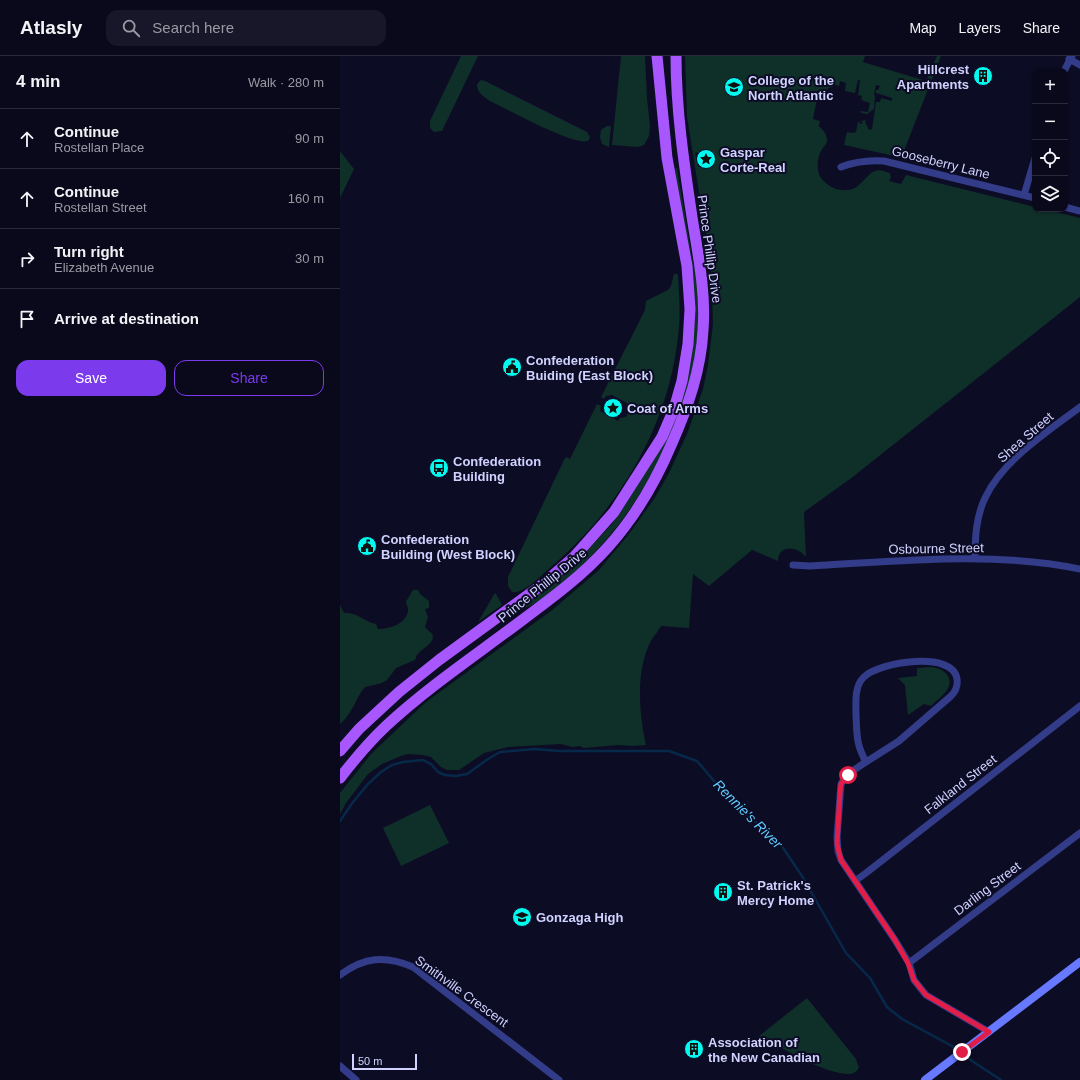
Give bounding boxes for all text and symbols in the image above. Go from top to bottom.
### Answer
search box [106,10,386,46]
text: Atlasly [20,17,82,38]
icon: search [120,17,142,39]
text: Search here [152,19,234,36]
text: Map [909,20,937,36]
text: Layers [959,20,1001,36]
text: Share [1023,20,1060,36]
place label: Hillcrest Apartments [897,62,970,92]
building icon: Hillcrest Apartments [972,65,994,87]
map controls [1032,68,1068,212]
button: + [1032,68,1068,104]
text: 4 min [16,72,60,91]
place label: College of the North Atlantic [748,73,834,103]
text: Walk · 280 m [248,75,324,90]
school or university icon: College of the North Atlantic [723,76,745,98]
button: − [1032,104,1068,140]
text: Continue [54,123,119,140]
icon: ahead [16,128,38,150]
text: 90 m [295,131,324,146]
text: Rostellan Place [54,140,144,155]
button: locate [1032,140,1068,176]
street label: Gooseberry Lane [890,143,991,182]
place label: Gaspar Corte-Real [720,145,786,175]
place icon: Gaspar Corte-Real [695,148,717,170]
button: layers [1032,176,1068,212]
text: Continue [54,183,119,200]
icon: ahead [16,188,38,210]
text: 160 m [288,191,324,206]
street label: Prince Phillip Drive [694,194,725,304]
text: Rostellan Street [54,200,147,215]
text: Turn right [54,243,124,260]
icon: right [16,248,38,270]
text: 30 m [295,251,324,266]
text: Elizabeth Avenue [54,260,154,275]
icon: arrive [16,308,38,330]
text: Arrive at destination [54,310,199,327]
place label: Confederation Buiding (East Block) [526,353,653,383]
public building icon: Confederation Buiding (East Block) [501,356,523,378]
button: Save [16,360,166,396]
button: Share [174,360,324,396]
place icon: Coat of Arms [602,397,624,419]
place label: Coat of Arms [627,401,708,416]
street label: Shea Street [994,409,1056,466]
place label: Confederation Building [453,454,541,484]
bus stop icon: Confederation Building [428,457,450,479]
place label: Confederation Building (West Block) [381,532,515,562]
public building icon: Confederation Building (West Block) [356,535,378,557]
street label: Osbourne Street [888,540,984,557]
street label: Prince Phillip Drive [495,545,589,626]
street label: Falkland Street [921,751,1000,817]
route start [839,766,857,784]
water label: Rennie's River [710,776,787,853]
street label: Darling Street [951,858,1024,918]
place label: St. Patrick's Mercy Home [737,878,814,908]
building icon: St. Patrick's Mercy Home [712,881,734,903]
school or university icon: Gonzaga High [511,906,533,928]
place label: Gonzaga High [536,910,623,925]
street label: Smithville Crescent [412,953,511,1030]
place label: Association of the New Canadian [708,1035,820,1065]
building icon: Association of the New Canadian [683,1038,705,1060]
route end [953,1043,971,1061]
scale bar [352,1052,417,1071]
text: 50 m [358,1055,382,1067]

